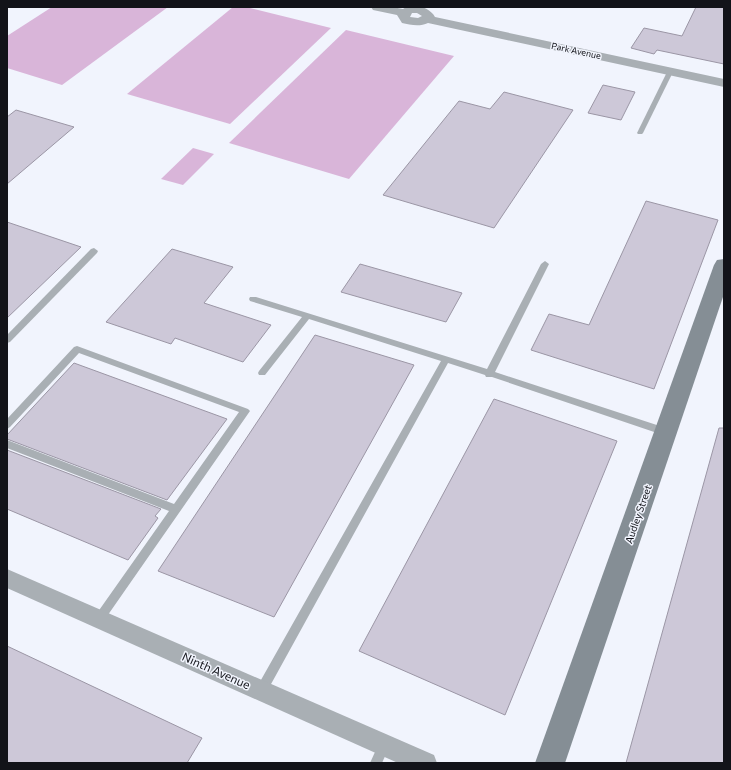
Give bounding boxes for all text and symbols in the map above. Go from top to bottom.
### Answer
street label: Park Avenue [550,40,602,61]
street label: Audley Street [622,483,654,545]
street label: Ninth Avenue [180,649,253,691]

